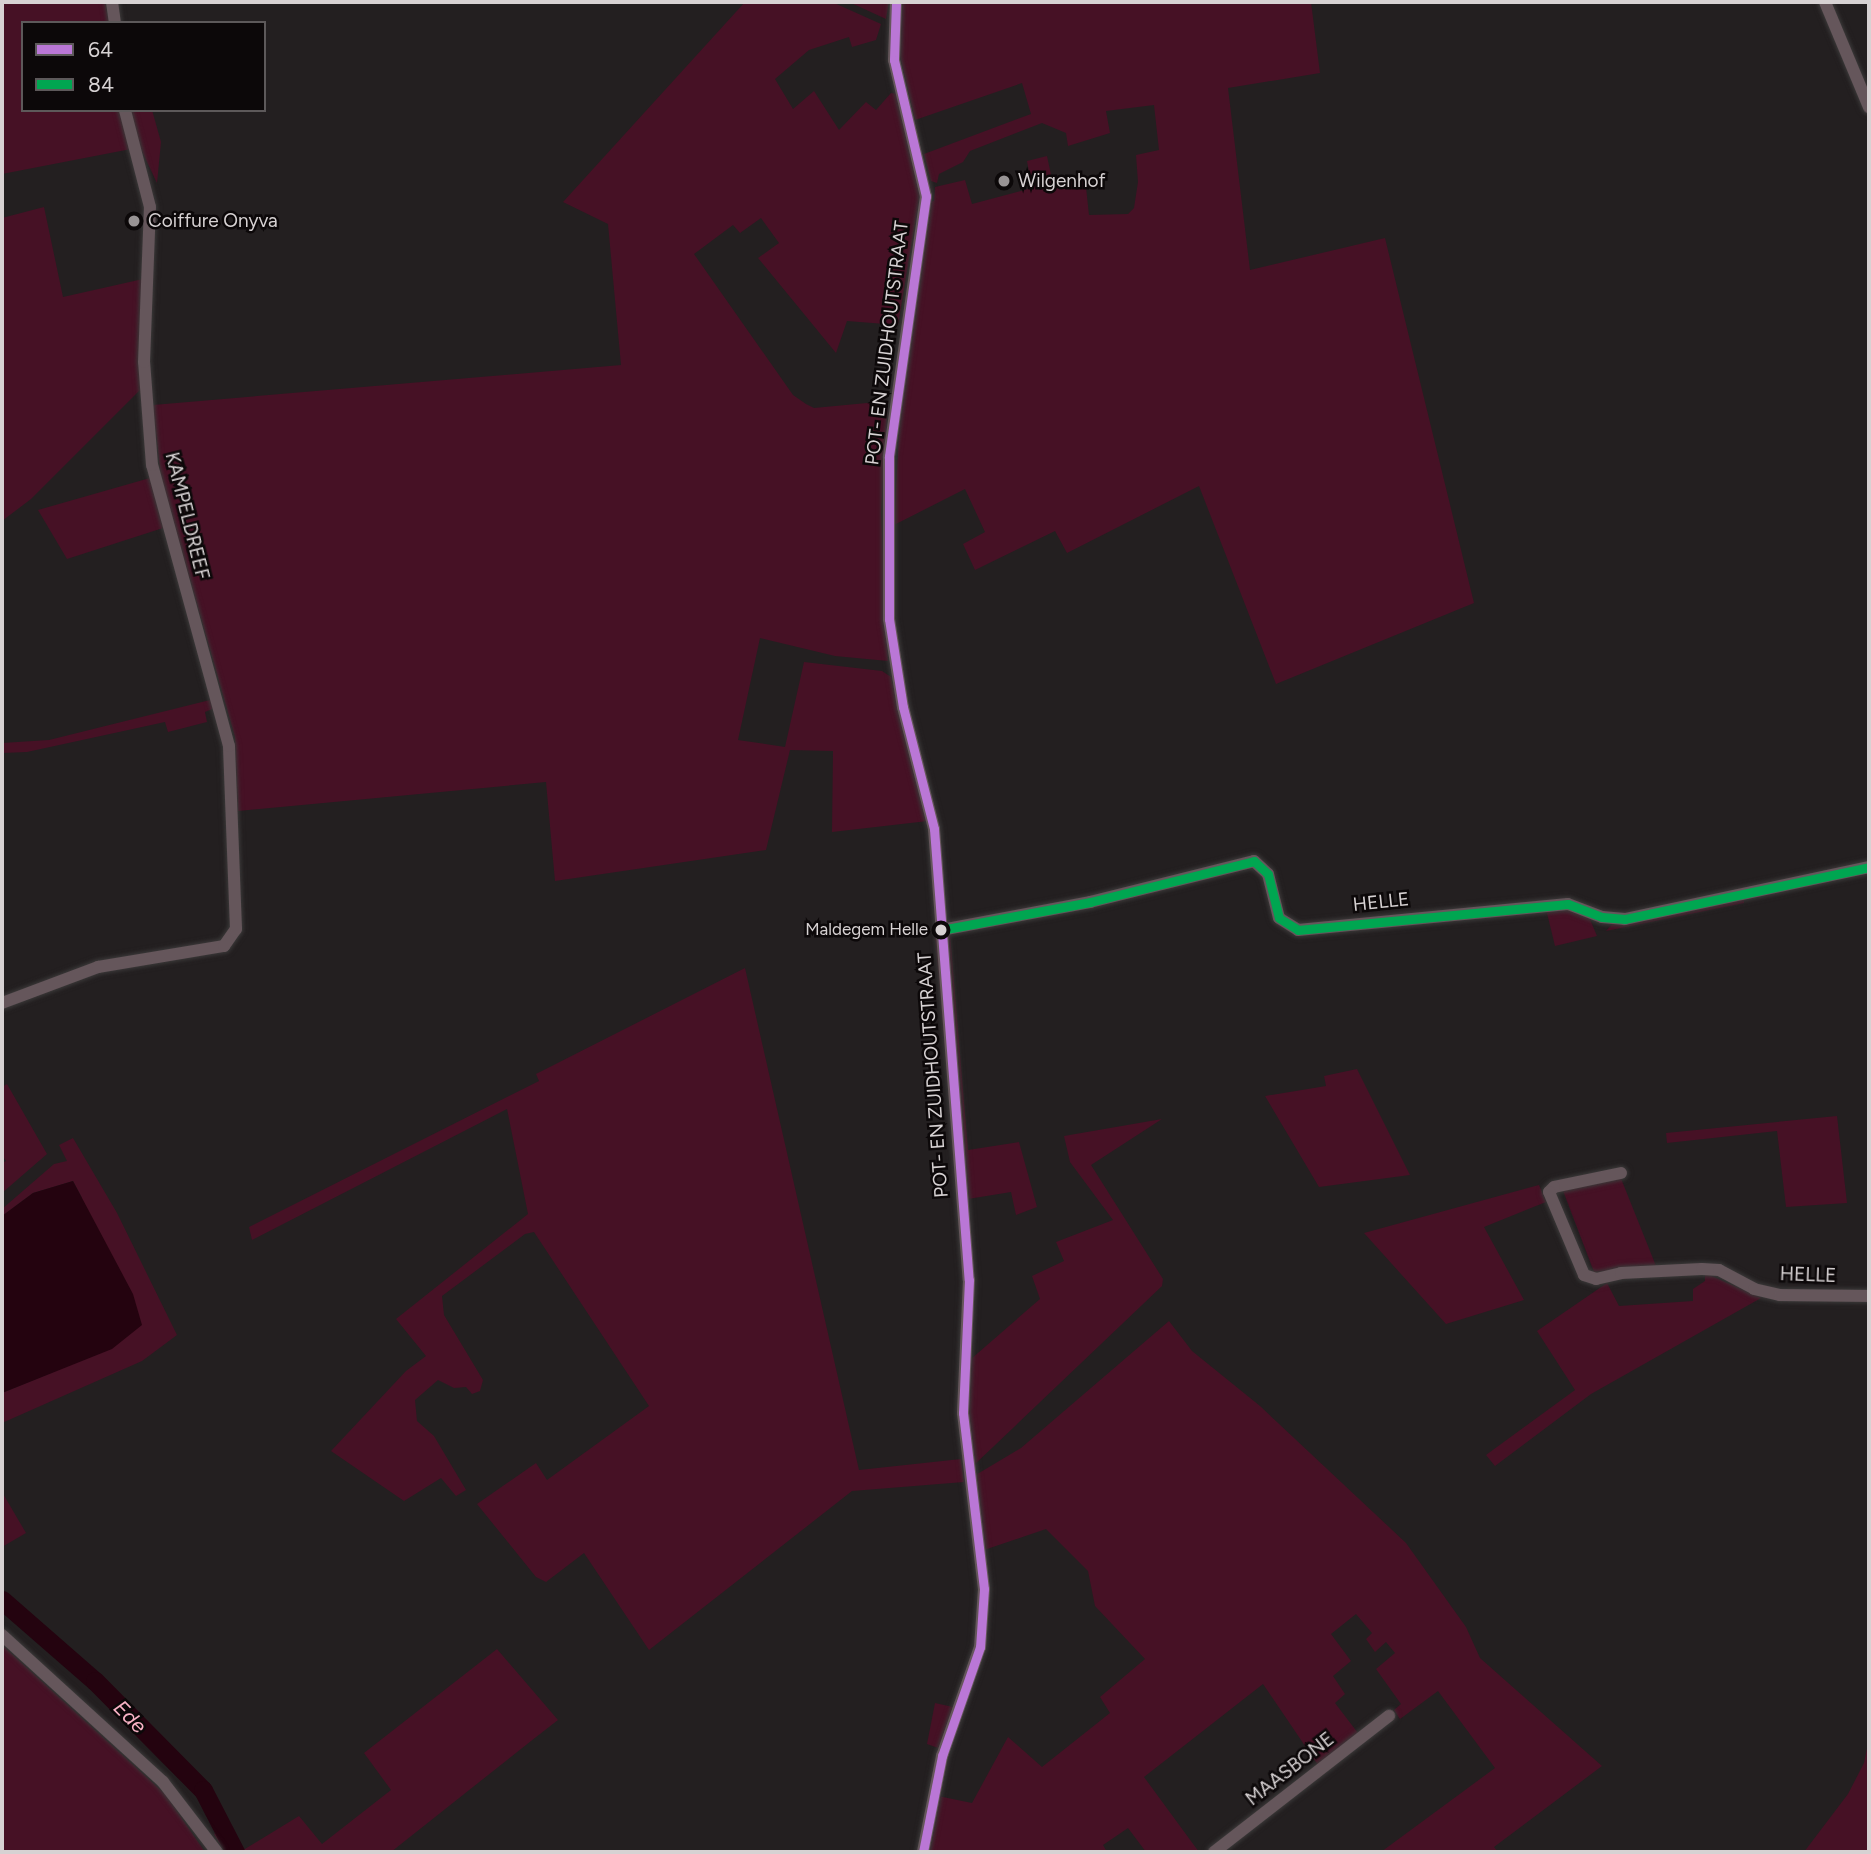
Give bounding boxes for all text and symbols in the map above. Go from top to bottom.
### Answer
legend [21,21,266,112]
text: 64 [88,37,113,62]
text: 84 [88,72,114,97]
place label: Wilgenhof [1018,170,1106,192]
marker: Wilgenhof [996,173,1012,189]
place label: Coiffure Onyva [148,210,278,232]
marker: Coiffure Onyva [126,213,142,229]
street label: POT- EN ZUIDHOUTSTRAAT [861,220,913,466]
street label: KAMPELDREEF [160,450,214,582]
street label: HELLE [1352,888,1410,916]
place label: Maldegem Helle [805,920,928,940]
marker: Maldegem Helle [934,923,948,937]
street label: POT- EN ZUIDHOUTSTRAAT [913,952,953,1198]
street label: HELLE [1779,1263,1837,1287]
water label: Ede [108,1695,152,1739]
street label: MAASBONE [1241,1727,1339,1811]

